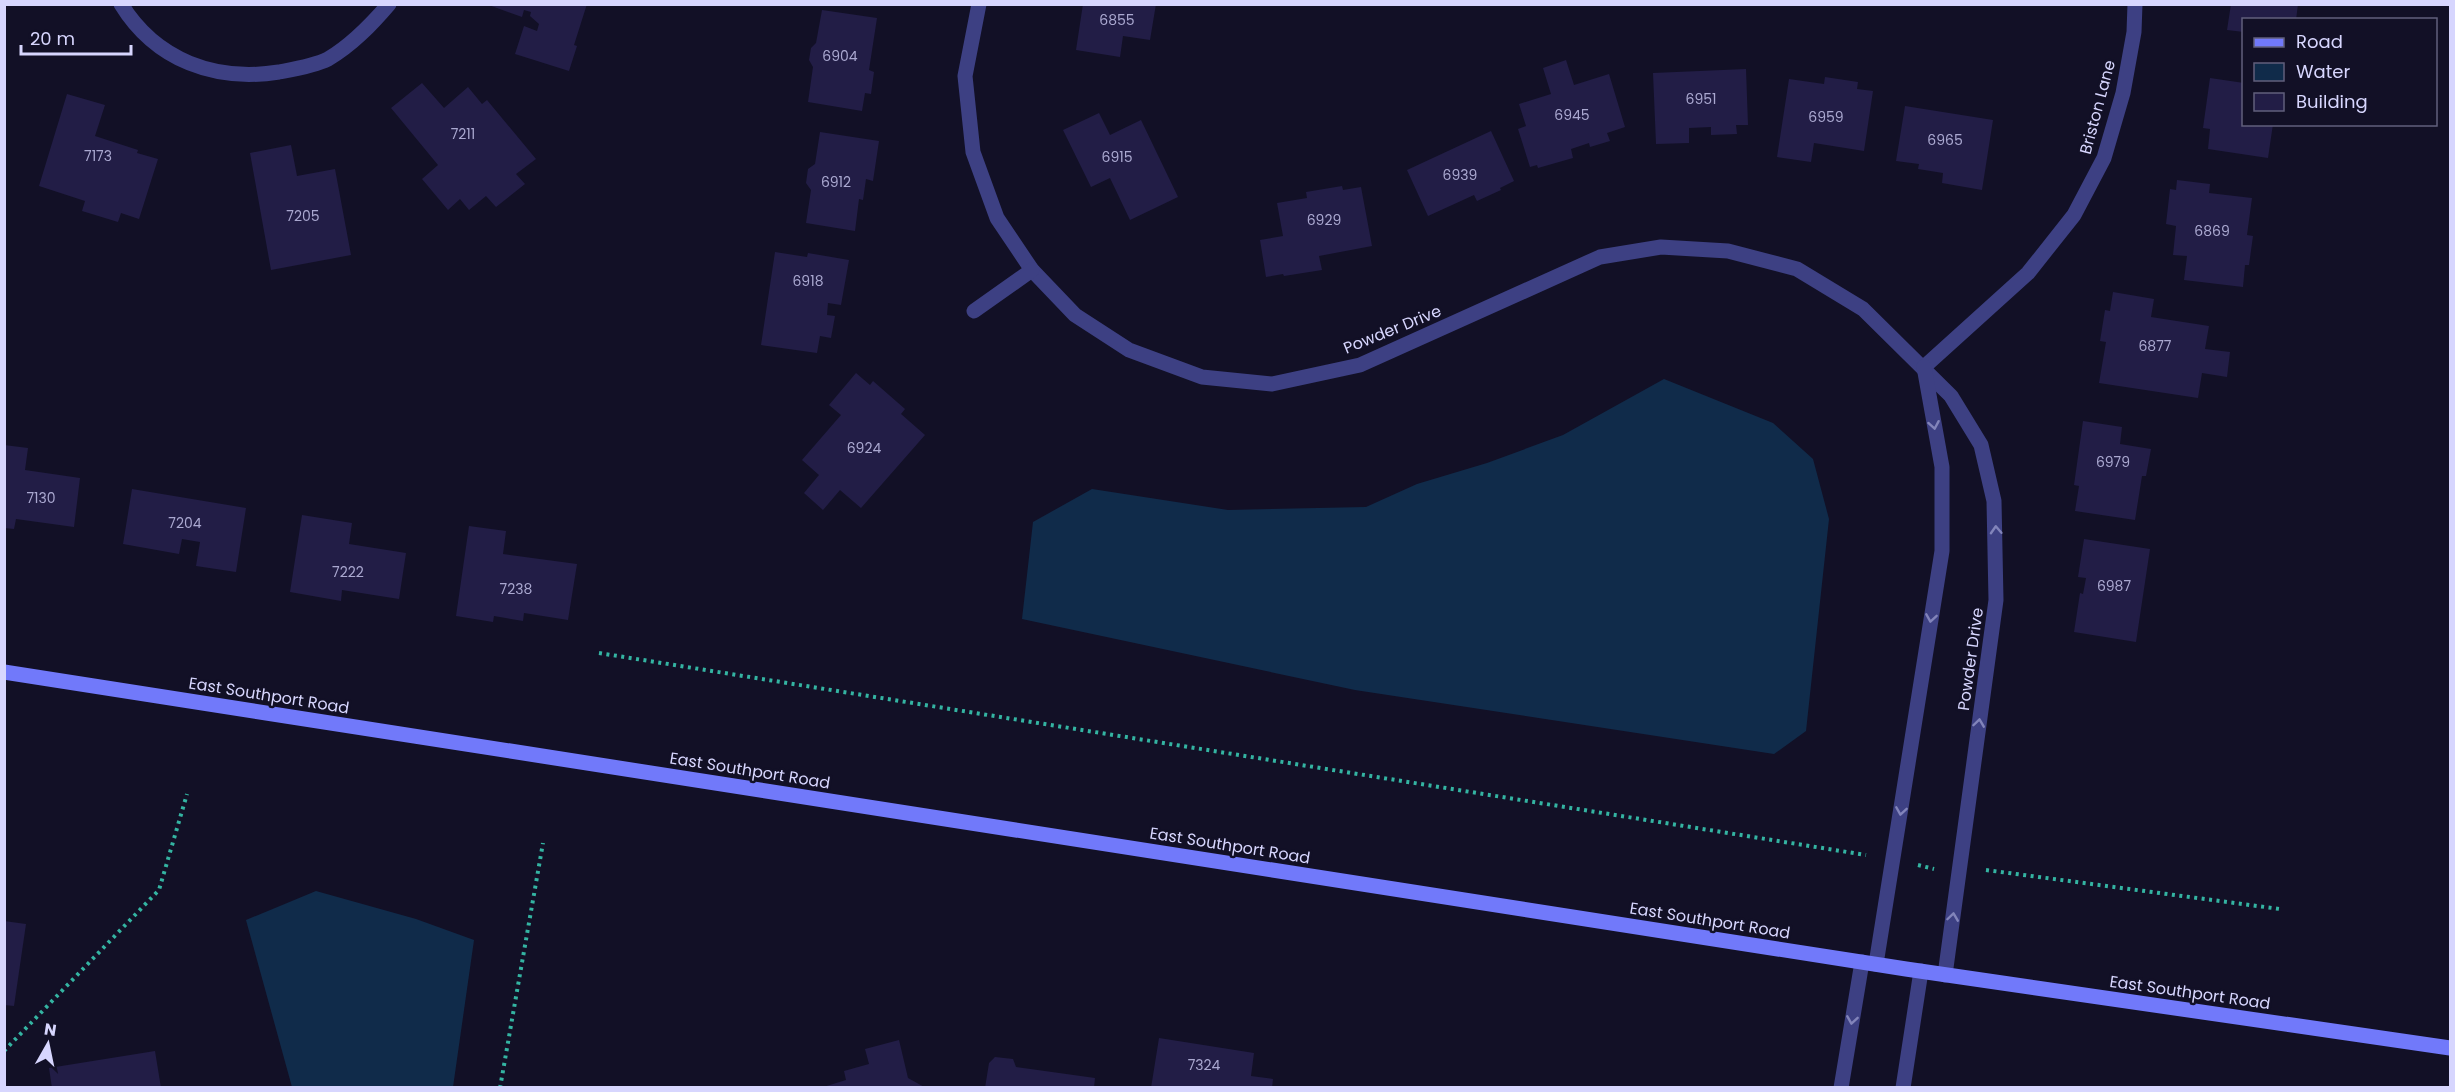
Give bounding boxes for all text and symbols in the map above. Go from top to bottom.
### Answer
house number: 6855 [1099,10,1135,30]
scale bar [21,18,130,56]
legend [2242,18,2437,126]
text: 20 m [30,26,75,51]
text: Road [2296,29,2343,54]
house number: 6904 [822,46,858,66]
street label: Briston Lane [2074,57,2121,157]
text: Water [2296,59,2350,84]
house number: 6951 [1686,89,1716,109]
text: Building [2296,89,2368,114]
house number: 6945 [1554,105,1590,125]
house number: 6959 [1808,107,1844,127]
house number: 7211 [451,124,475,144]
house number: 6965 [1927,130,1963,150]
house number: 7173 [84,146,112,166]
house number: 6915 [1102,147,1132,167]
house number: 6939 [1443,165,1477,185]
house number: 6912 [821,172,851,192]
house number: 7205 [286,206,320,226]
house number: 6929 [1307,210,1341,230]
house number: 6869 [2194,221,2230,241]
house number: 6918 [792,271,824,291]
street label: Powder Drive [1340,299,1445,360]
house number: 6877 [2138,336,2172,356]
one-way arrow [1927,420,1940,430]
house number: 6924 [847,438,881,458]
house number: 6979 [2096,452,2130,472]
house number: 7130 [26,488,56,508]
house number: 7204 [168,513,202,533]
one-way arrow [1989,525,2002,534]
house number: 7222 [332,562,364,582]
house number: 6987 [2097,576,2131,596]
house number: 7238 [500,579,533,599]
street label: Powder Drive [1952,606,1989,712]
one-way arrow [1925,613,1938,623]
street label: East Southport Road [187,671,351,720]
one-way arrow [1973,719,1985,728]
street label: East Southport Road [668,746,832,795]
one-way arrow [1895,806,1907,816]
street label: East Southport Road [1148,821,1312,870]
street label: East Southport Road [1628,896,1792,945]
one-way arrow [1946,912,1958,921]
street label: East Southport Road [2108,970,2272,1015]
north arrow [18,1014,78,1074]
one-way arrow [1846,1014,1859,1024]
text: N [43,1017,58,1042]
house number: 7324 [1188,1055,1221,1075]

